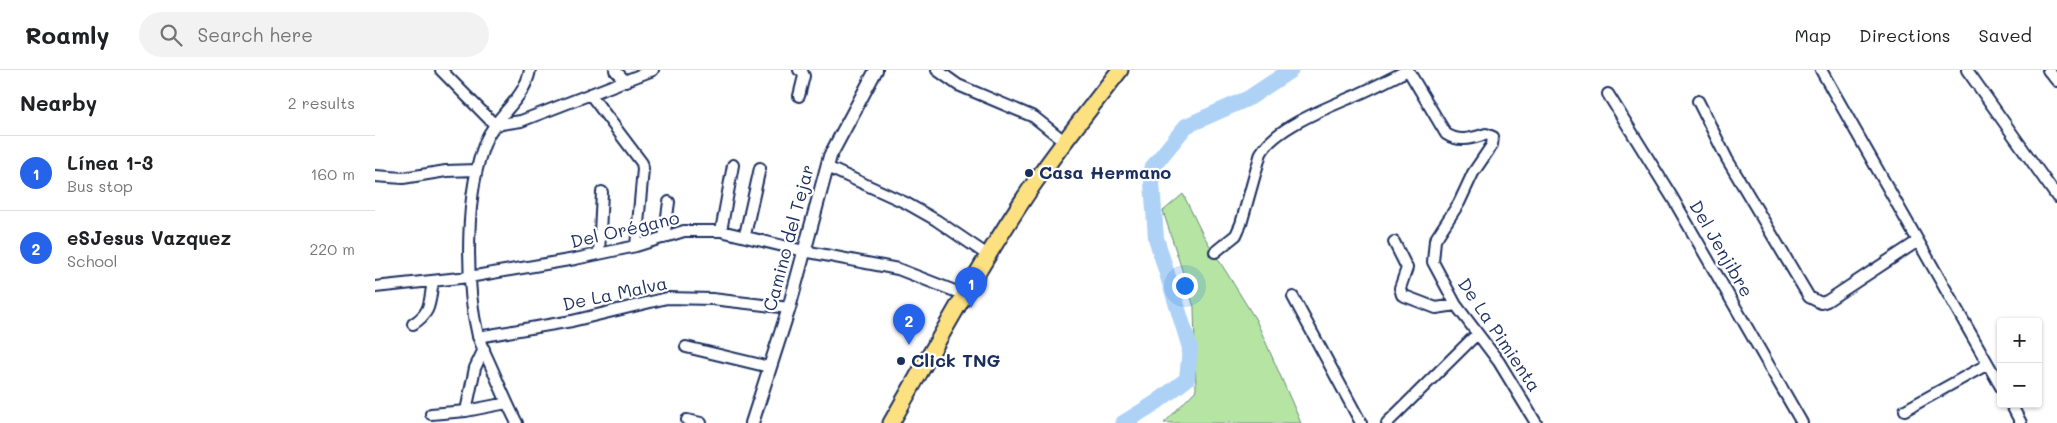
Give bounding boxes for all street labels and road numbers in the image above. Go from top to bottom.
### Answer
street label: Camino del Tejar [757,162,819,314]
street label: Del Jenjibre [1684,196,1759,301]
street label: Del Orégano [568,205,682,253]
street label: De La Malva [560,270,669,316]
street label: De La Pimienta [1453,273,1547,396]

